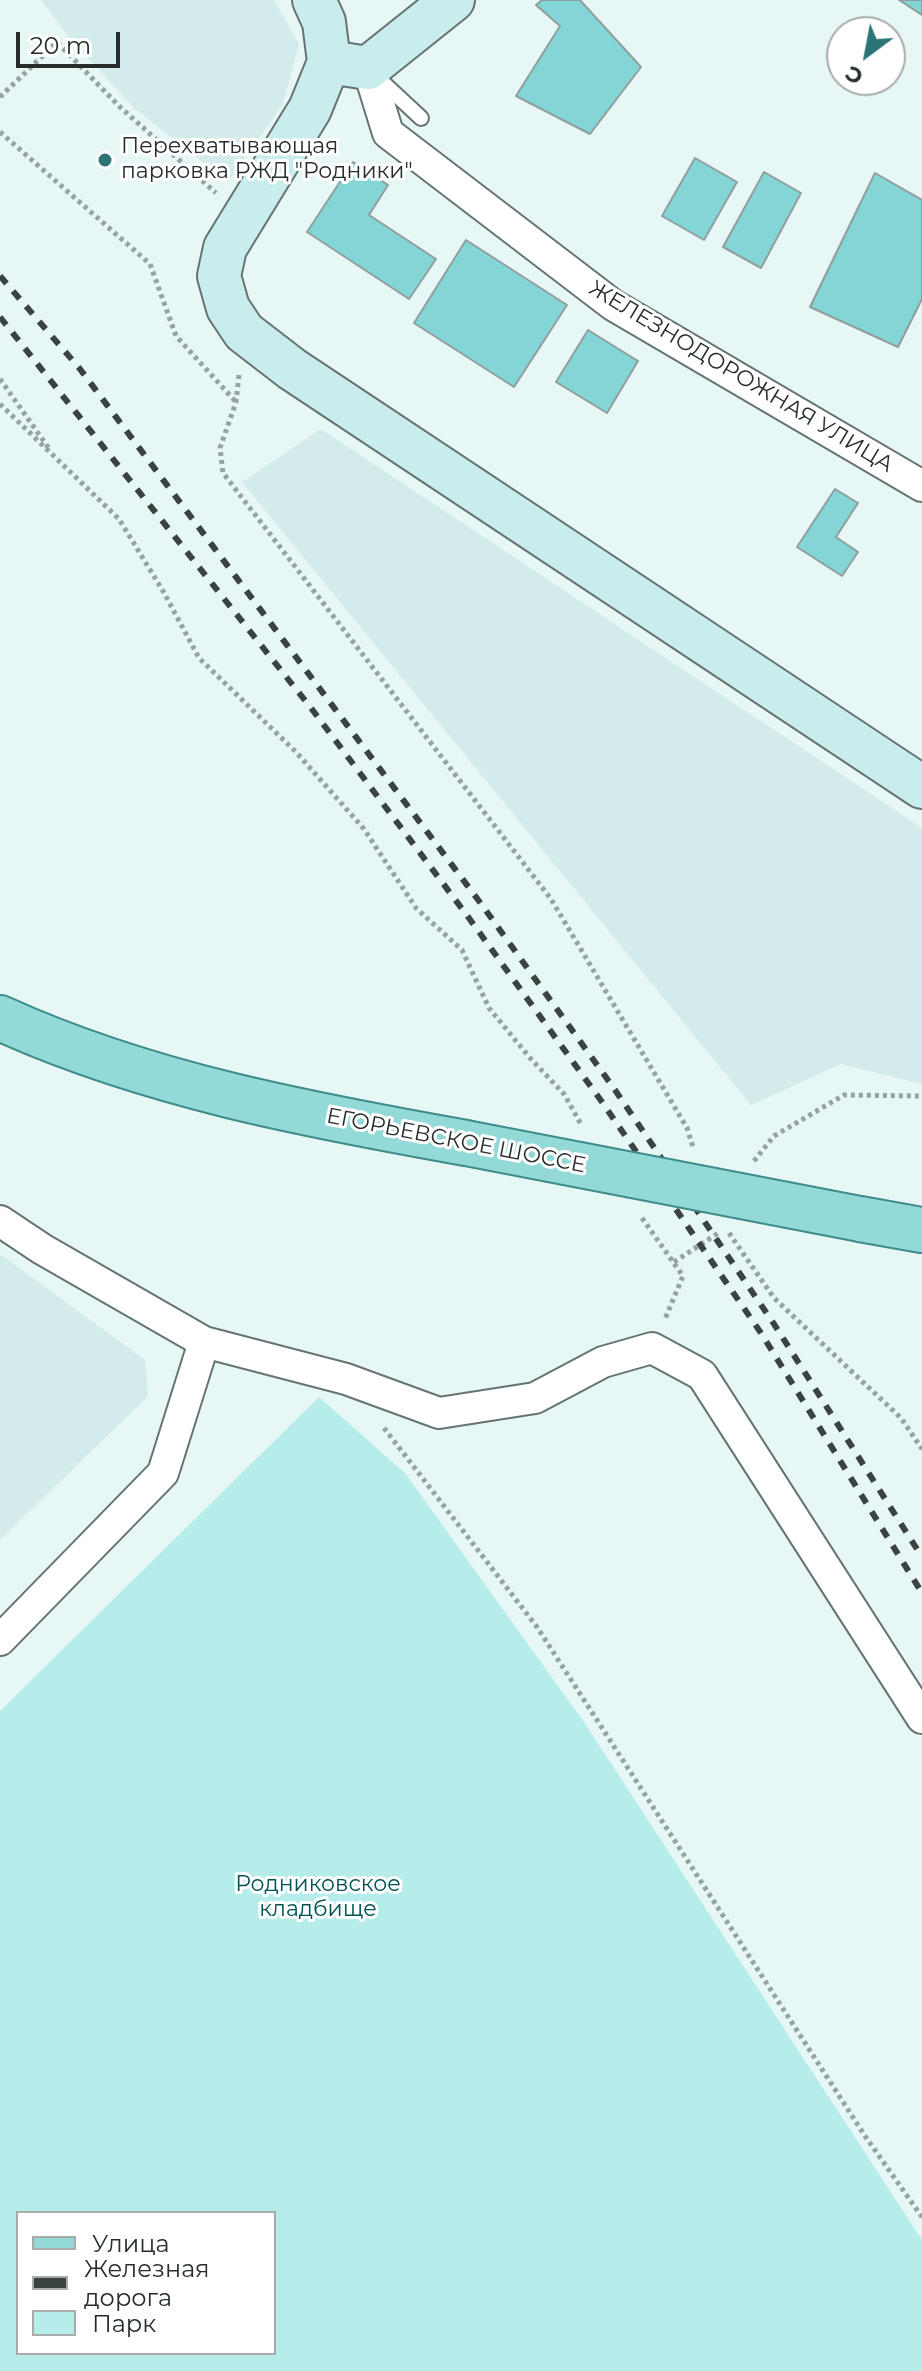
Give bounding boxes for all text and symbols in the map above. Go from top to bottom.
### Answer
scale bar [20,16,124,66]
north arrow [826,16,906,96]
text: 20 m [30,31,91,60]
text: С [840,59,868,91]
place label: Перехватывающая парковка РЖД "Родники" [121,134,413,186]
marker: Перехватывающая парковка РЖД "Родники" [96,151,114,169]
street label: ЖЕЛЕЗНОДОРОЖНАЯ УЛИЦА [584,275,898,479]
street label: ЕГОРЬЕВСКОЕ ШОССЕ [324,1103,588,1179]
park label: Родниковское кладбище [235,1872,401,1924]
legend [16,2211,276,2355]
text: Улица [92,2229,170,2258]
text: Железная дорога [84,2254,210,2312]
text: Парк [92,2309,156,2338]

